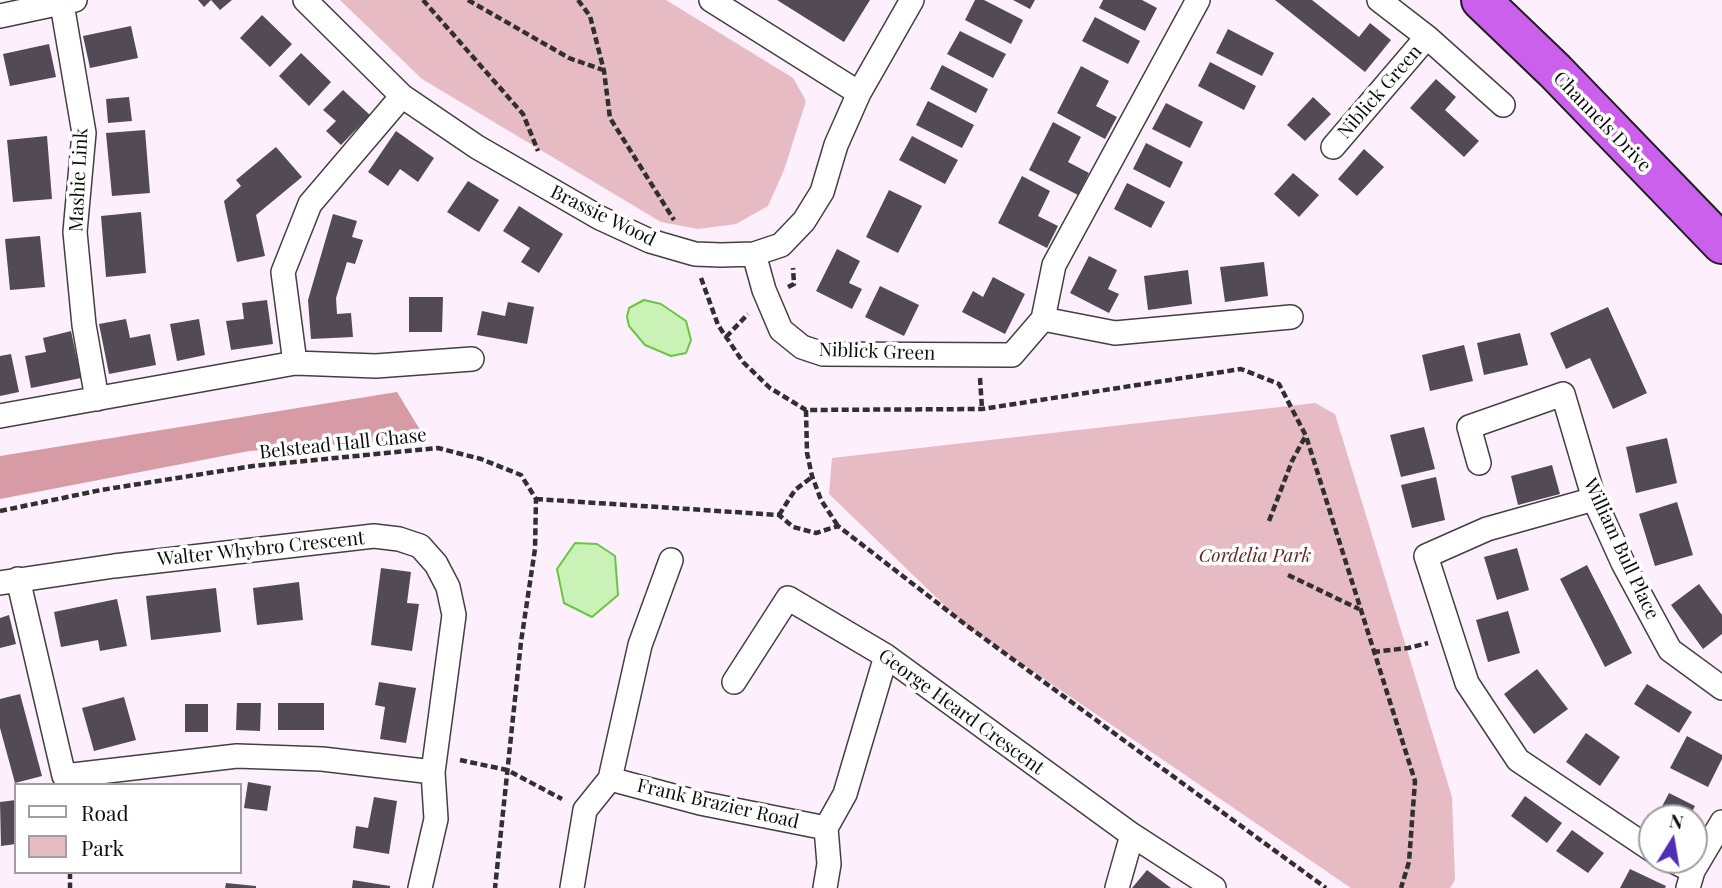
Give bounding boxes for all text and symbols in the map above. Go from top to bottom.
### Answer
street label: Niblick Green [1333,40,1427,144]
street label: Channels Drive [1548,67,1656,177]
street label: Mashie Link [65,127,93,233]
street label: Brassie Wood [547,181,659,251]
street label: Niblick Green [818,339,936,365]
street label: Belstead Hall Chase [258,424,428,464]
street label: William Bull Place [1578,475,1664,623]
street label: Walter Whybro Crescent [156,527,366,571]
park label: Cordelia Park [1199,545,1311,567]
street label: George Heard Crescent [874,644,1048,780]
street label: Frank Brazier Road [635,774,801,834]
legend [14,783,242,874]
text: Road [81,798,129,826]
north arrow [1638,804,1708,874]
text: N [1667,806,1686,834]
text: Park [81,833,124,861]

